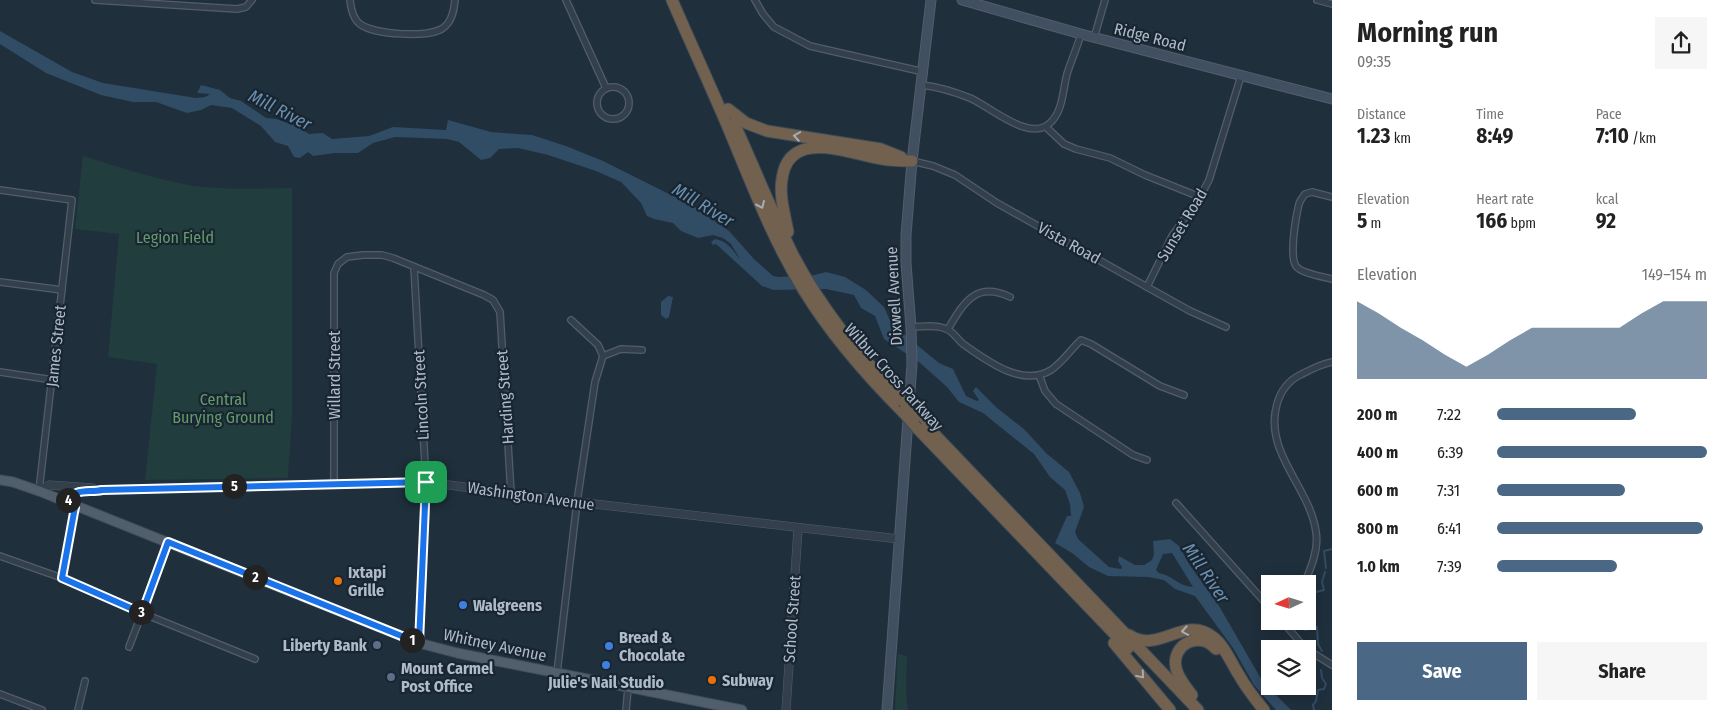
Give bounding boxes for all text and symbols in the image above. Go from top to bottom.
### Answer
text: Morning run [1357,16,1498,49]
button: share [1655,17,1707,69]
street label: Ridge Road [1112,19,1188,55]
text: 09:35 [1357,52,1391,71]
water label: Mill River [245,85,316,136]
text: Distance [1357,106,1406,123]
text: Time [1476,106,1504,123]
text: Pace [1596,106,1622,123]
text: 1.23 [1357,123,1390,149]
text: 8:49 [1476,123,1513,149]
text: 7:10 [1596,123,1629,149]
text: km [1390,130,1411,147]
text: /km [1629,130,1656,147]
one-way arrow [792,131,800,142]
water label: Mill River [668,178,738,232]
street label: Sunset Road [1153,185,1211,265]
text: Elevation [1357,191,1410,208]
text: Heart rate [1476,191,1534,208]
text: kcal [1596,191,1618,208]
one-way arrow [754,200,765,209]
text: 5 [1357,208,1367,234]
text: 166 [1476,208,1507,234]
text: 92 [1596,208,1616,234]
text: m [1367,215,1381,232]
text: bpm [1507,215,1536,232]
street label: Vista Road [1034,218,1104,268]
park label: Legion Field [136,228,214,247]
street label: Dixwell Avenue [882,246,906,346]
text: Elevation [1357,265,1417,284]
text: 149–154 m [1642,265,1707,284]
street label: James Street [42,303,70,388]
street label: Wilbur Cross Parkway [841,319,948,435]
street label: Willard Street [325,330,344,420]
street label: Lincoln Street [409,349,433,441]
street label: Harding Street [492,349,518,445]
park label: Central Burying Ground [172,390,274,427]
text: 200 m [1357,405,1397,424]
text: 7:22 [1437,405,1461,424]
text: 400 m [1357,443,1398,462]
text: 6:39 [1437,443,1463,462]
pin [405,461,447,503]
icon: arrive [412,468,440,496]
pin: 5 [222,474,246,498]
text: 5 [231,478,238,495]
street label: Washington Avenue [466,478,596,514]
text: 600 m [1357,481,1398,500]
text: 7:31 [1437,481,1460,500]
pin: 4 [56,488,80,512]
text: 4 [65,492,72,509]
text: 800 m [1357,519,1398,538]
text: 6:41 [1437,519,1461,538]
water label: Mill River [1178,539,1235,608]
text: 1.0 km [1357,557,1400,576]
text: 7:39 [1437,557,1462,576]
place label: Ixtapi Grille [348,563,386,600]
pin: 2 [242,564,268,590]
text: 2 [252,569,259,586]
street label: School Street [779,574,805,663]
marker: Ixtapi Grille [332,575,344,587]
north arrow [1261,575,1316,630]
map controls [1261,575,1316,695]
place label: Walgreens [473,596,542,615]
marker: Walgreens [457,599,469,611]
pin: 3 [128,600,154,624]
text: 3 [138,604,145,621]
street label: Whitney Avenue [442,625,548,665]
one-way arrow [1181,625,1189,636]
pin: 1 [400,628,424,652]
place label: Bread & Chocolate [619,628,685,665]
text: 1 [410,632,415,649]
place label: Liberty Bank [283,636,368,655]
marker: Liberty Bank [371,639,383,651]
marker: Bread & Chocolate [603,640,615,652]
button: layers [1261,640,1316,695]
button: Save [1357,642,1527,700]
button: Share [1537,642,1707,700]
place label: Mount Carmel Post Office [401,659,494,696]
marker: Julie's Nail Studio [600,659,612,671]
one-way arrow [1135,670,1144,679]
marker: Mount Carmel Post Office [385,671,397,683]
place label: Subway [722,671,774,690]
place label: Julie's Nail Studio [547,673,665,692]
marker: Subway [706,674,718,686]

